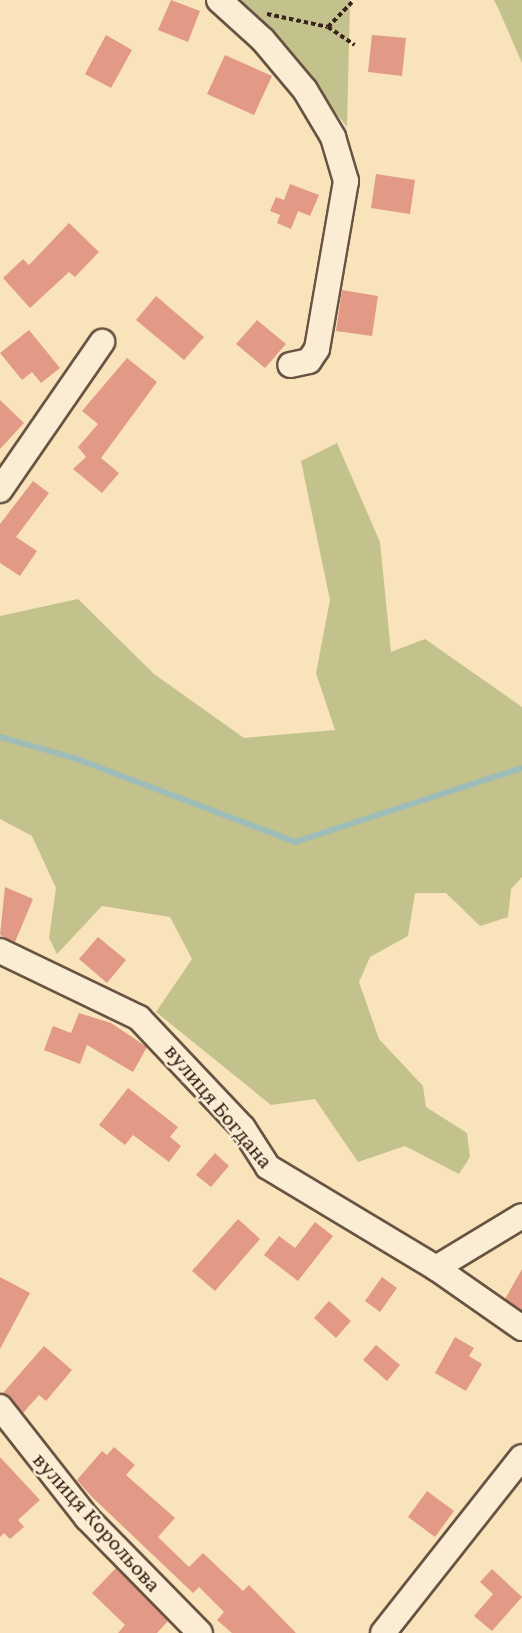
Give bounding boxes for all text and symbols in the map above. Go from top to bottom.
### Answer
street label: вулиця Богдана [159,1038,279,1174]
street label: вулиця Корольова [28,1447,166,1597]

